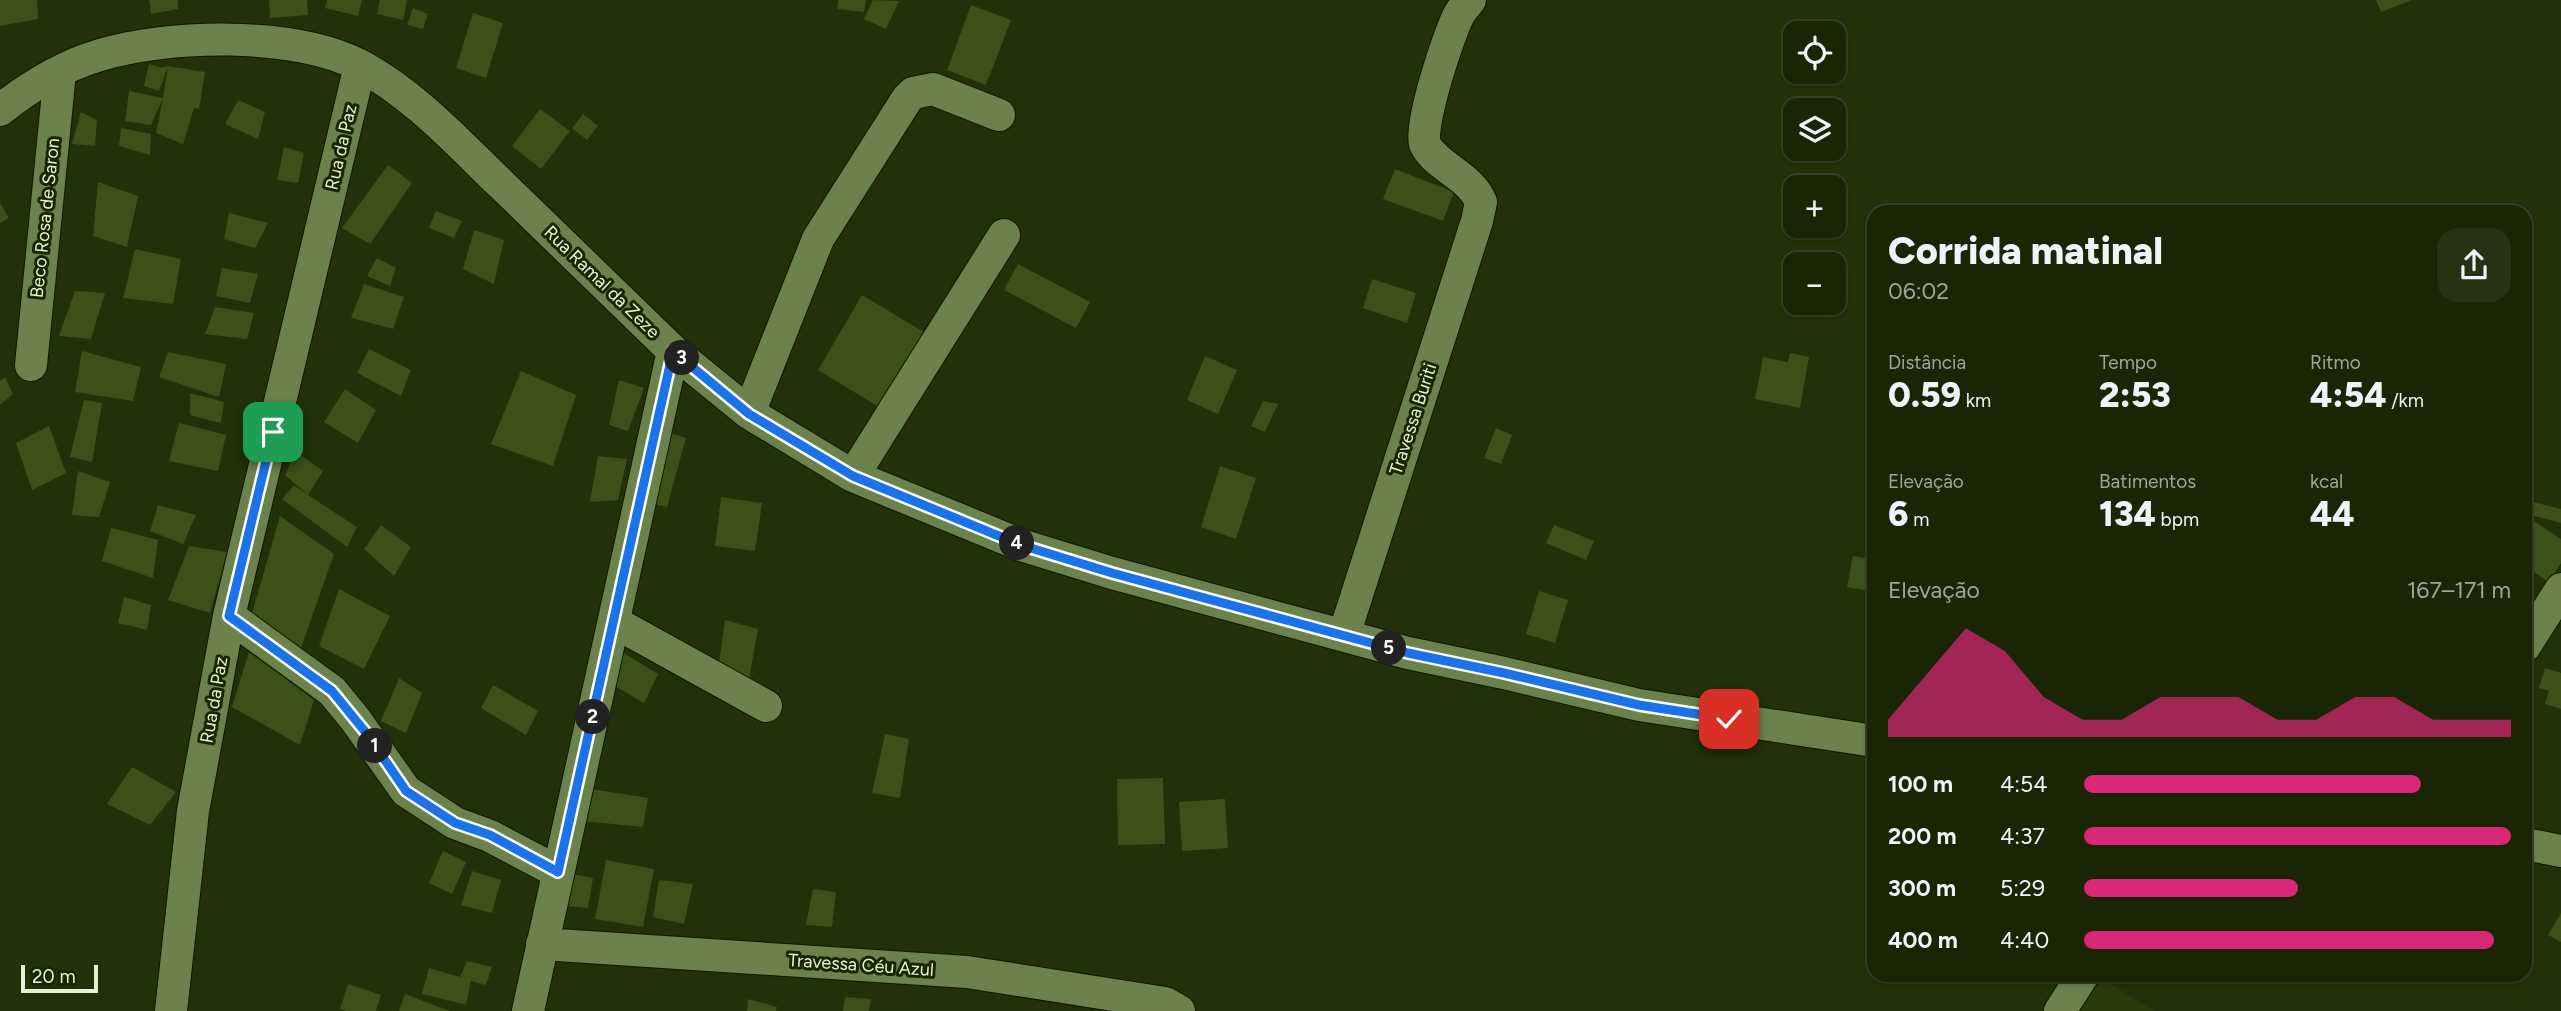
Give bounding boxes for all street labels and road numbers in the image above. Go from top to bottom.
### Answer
street label: Rua da Paz [320,102,362,192]
street label: Beco Rosa de Saron [26,137,64,299]
street label: Rua Ramal da Zeze [540,221,665,343]
street label: Travessa Buriti [1385,360,1441,478]
street label: Rua da Paz [196,655,232,745]
street label: Travessa Céu Azul [787,949,935,981]

